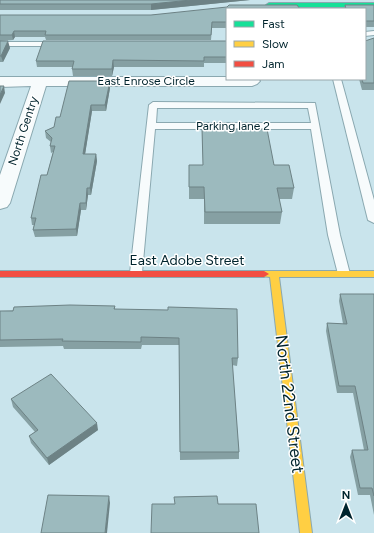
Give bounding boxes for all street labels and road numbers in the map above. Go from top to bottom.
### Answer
street label: East Enrose Circle [97,74,195,88]
street label: North Gentry [5,94,41,167]
street label: Parking lane 2 [196,119,270,133]
street label: East Adobe Street [130,252,244,269]
street label: North 22nd Street [272,334,308,474]

